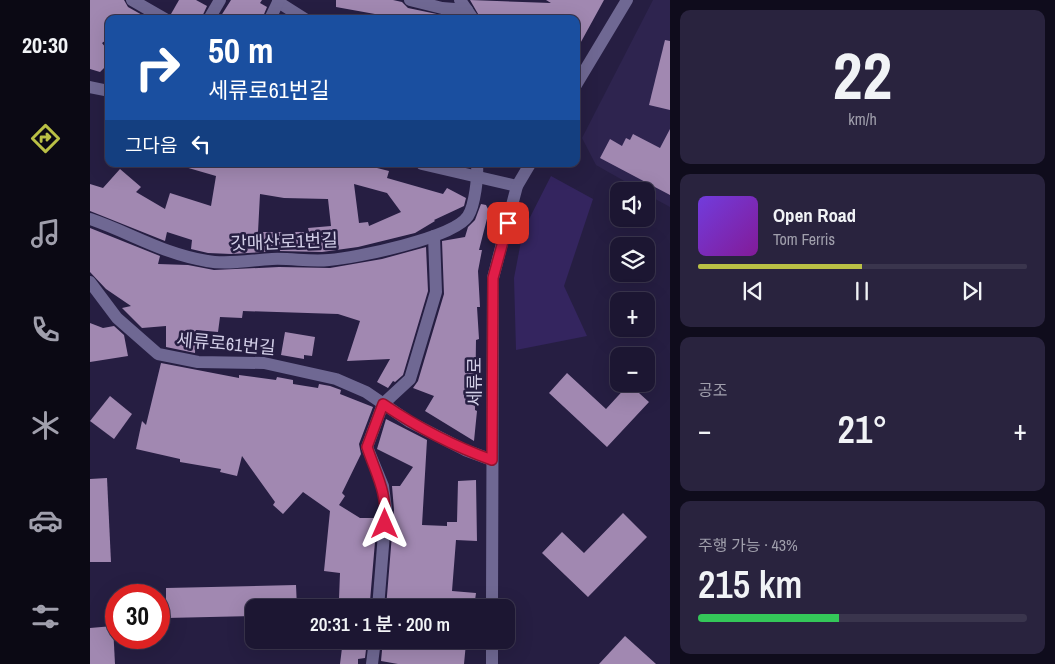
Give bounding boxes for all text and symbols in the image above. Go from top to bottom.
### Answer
text: 50 m [208,27,273,74]
text: 20:30 [22,30,68,60]
text: 22 [833,32,892,119]
icon: right [125,35,190,100]
text: 세류로61번길 [208,75,329,105]
text: km/h [848,108,877,130]
icon: directions [28,121,63,156]
icon: left [187,130,215,158]
text: 그다음 [125,132,177,158]
map controls [610,182,655,392]
button: sound [610,182,655,227]
pin [487,202,529,244]
text: Open Road [773,202,856,228]
icon: arrive [494,209,522,237]
icon: music [28,216,63,251]
street label: 갓매산로1번길 [230,227,338,256]
text: Tom Ferris [773,228,835,250]
button: layers [610,237,655,282]
icon: previous [739,277,767,305]
icon: pause [848,277,876,305]
icon: next [958,277,986,305]
button: + [610,292,655,337]
icon: phone [28,312,63,347]
street label: 세류로61번길 [176,327,277,360]
button: − [610,347,655,392]
street label: 세류로 [462,357,487,407]
text: 공조 [698,379,727,401]
text: 21° [838,404,887,455]
icon: climate [28,408,63,443]
text: − [698,411,711,449]
text: + [1014,411,1027,449]
position arrow [358,497,410,549]
icon: car [28,503,63,538]
text: 주행 가능 · 43% [698,534,798,556]
text: 215 km [698,559,802,610]
speed limit sign: 30 [105,584,170,649]
icon: filters [28,599,63,634]
text: 20:31 · 1 분 · 200 m [310,611,450,637]

